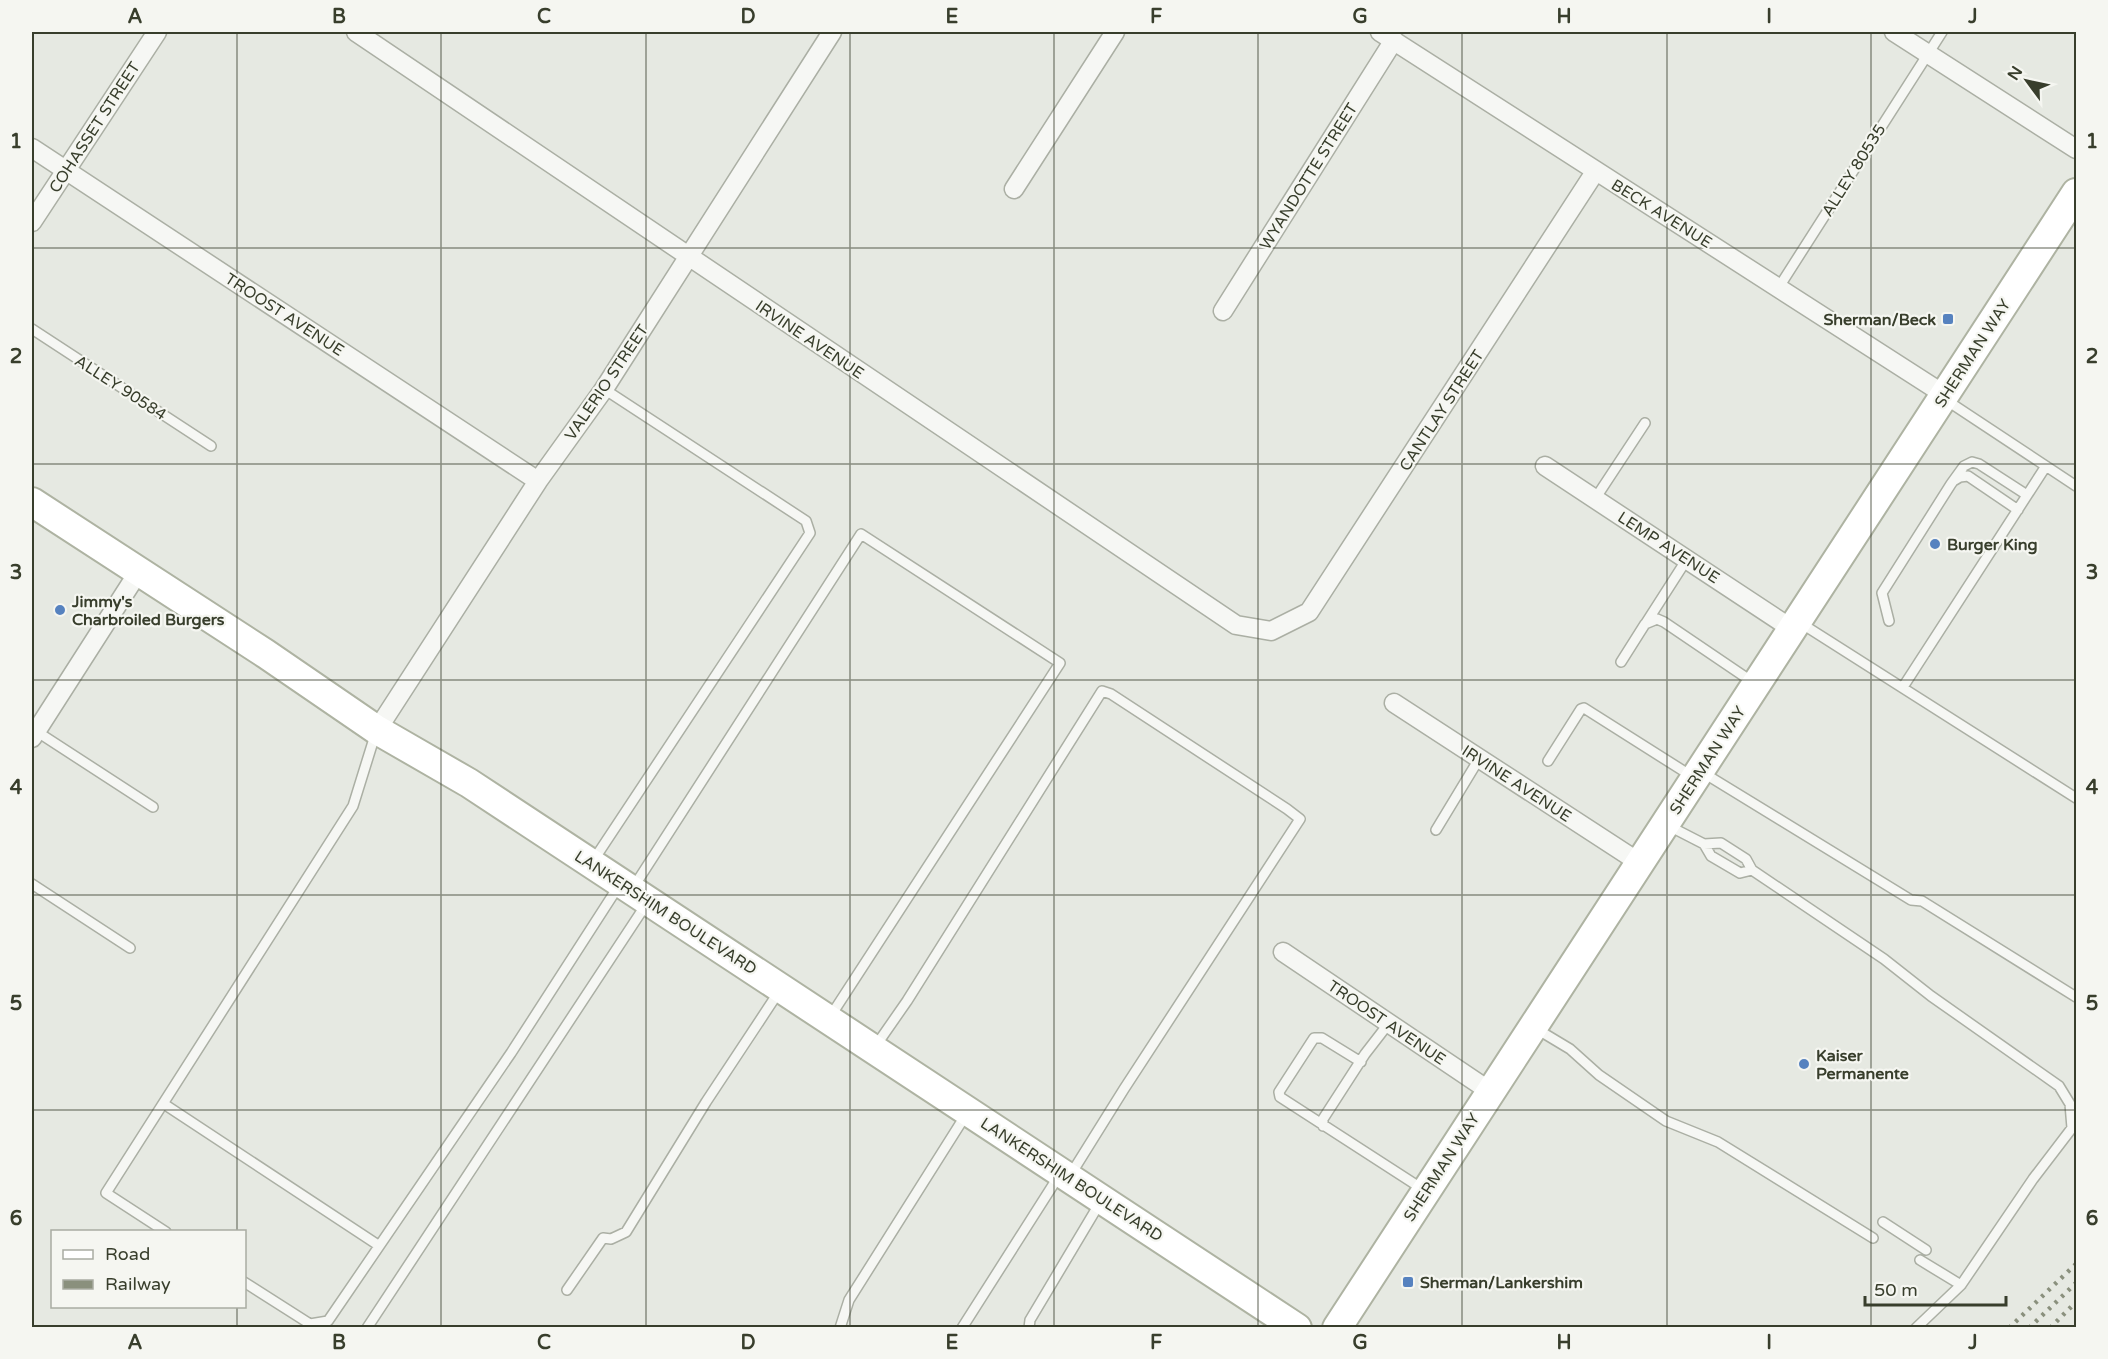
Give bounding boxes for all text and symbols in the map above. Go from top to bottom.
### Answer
text: A [128,5,143,29]
text: B [332,5,346,29]
text: C [537,5,551,29]
text: D [740,5,756,29]
text: E [946,5,959,29]
text: F [1150,5,1162,29]
text: G [1352,5,1368,29]
text: H [1556,5,1572,29]
text: I [1766,5,1772,29]
text: J [1967,5,1978,29]
north arrow [1997,51,2057,111]
street label: COHASSET STREET [45,58,145,197]
text: N [2003,63,2027,84]
street label: WYANDOTTE STREET [1255,99,1362,254]
street label: ALLEY 80535 [1817,121,1890,220]
text: 1 [10,130,22,154]
text: 1 [2086,130,2098,154]
street label: BECK AVENUE [1607,175,1715,253]
street label: TROOST AVENUE [221,269,348,361]
street label: IRVINE AVENUE [751,296,867,384]
street label: SHERMAN WAY [1930,296,2015,412]
place label: Sherman/Beck [1824,310,1936,330]
marker: Sherman/Beck [1941,312,1955,326]
street label: VALERIO STREET [561,321,653,444]
text: 2 [10,345,22,369]
text: 2 [2086,345,2098,369]
street label: CANTLAY STREET [1395,346,1489,475]
street label: ALLEY 90584 [71,351,170,425]
street label: LEMP AVENUE [1614,507,1723,588]
place label: Burger King [1947,535,2038,555]
marker: Burger King [1928,537,1942,551]
text: 3 [10,561,22,585]
text: 3 [2086,561,2098,585]
place label: Jimmy's Charbroiled Burgers [71,592,225,630]
marker: Jimmy's Charbroiled Burgers [53,603,67,617]
street label: SHERMAN WAY [1665,703,1750,819]
street label: IRVINE AVENUE [1458,741,1575,827]
text: 4 [10,776,23,800]
text: 4 [2086,776,2099,800]
street label: LANKERSHIM BOULEVARD [570,846,760,979]
street label: TROOST AVENUE [1324,976,1449,1070]
text: 5 [10,992,22,1016]
text: 5 [2086,992,2098,1016]
place label: Kaiser Permanente [1816,1046,1909,1084]
marker: Kaiser Permanente [1797,1057,1811,1071]
street label: SHERMAN WAY [1399,1110,1484,1226]
street label: LANKERSHIM BOULEVARD [976,1113,1166,1246]
text: 6 [10,1207,22,1231]
text: 6 [2086,1207,2098,1231]
legend [51,1230,246,1308]
text: Road [105,1243,150,1265]
scale bar [1865,1269,2006,1307]
text: Railway [105,1273,171,1295]
place label: Sherman/Lankershim [1420,1273,1583,1293]
marker: Sherman/Lankershim [1401,1275,1415,1289]
text: 50 m [1874,1279,1918,1301]
text: A [128,1331,143,1355]
text: B [332,1331,346,1355]
text: C [537,1331,551,1355]
text: D [740,1331,756,1355]
text: E [946,1331,959,1355]
text: F [1150,1331,1162,1355]
text: G [1352,1331,1368,1355]
text: H [1556,1331,1572,1355]
text: I [1766,1331,1772,1355]
text: J [1967,1331,1978,1355]

